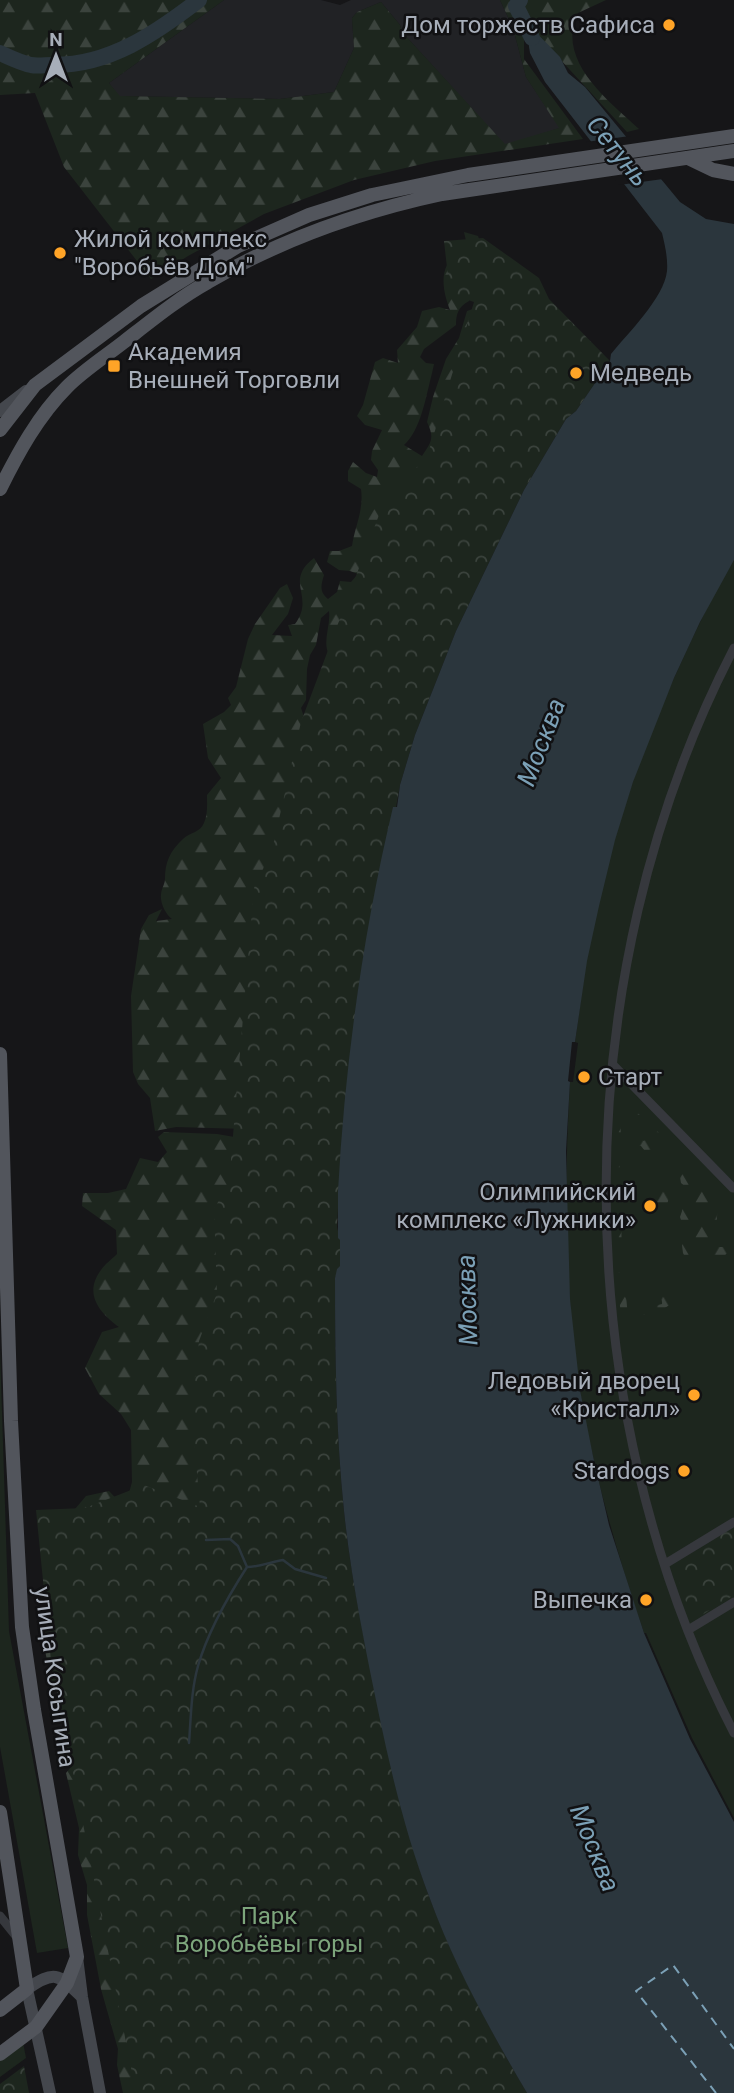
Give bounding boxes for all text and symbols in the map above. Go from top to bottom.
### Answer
place label: Дом торжеств Сафиса [401,11,655,39]
marker: Дом торжеств Сафиса [661,17,677,33]
north arrow [21,21,91,91]
text: N [49,28,63,51]
water label: Сетунь [581,110,655,192]
place label: Жилой комплекс "Воробьёв Дом" [74,225,267,281]
marker: Жилой комплекс "Воробьёв Дом" [52,245,68,261]
place label: Академия Внешней Торговли [128,338,340,394]
marker: Академия Внешней Торговли [106,358,122,374]
place label: Медведь [590,359,692,387]
marker: Медведь [568,365,584,381]
water label: Москва [511,694,571,790]
place label: Старт [598,1063,663,1091]
marker: Старт [576,1069,592,1085]
place label: Олимпийский комплекс «Лужники» [396,1178,636,1234]
marker: Олимпийский комплекс «Лужники» [642,1198,658,1214]
water label: Москва [450,1254,484,1346]
place label: Ледовый дворец «Кристалл» [488,1367,680,1423]
marker: Ледовый дворец «Кристалл» [686,1387,702,1403]
place label: Stardogs [574,1457,670,1485]
marker: Stardogs [676,1463,692,1479]
street label: улица Косыгина [28,1585,82,1769]
place label: Выпечка [533,1586,632,1614]
marker: Выпечка [638,1592,654,1608]
water label: Москва [564,1800,626,1896]
park label: Парк Воробьёвы горы [175,1902,363,1958]

